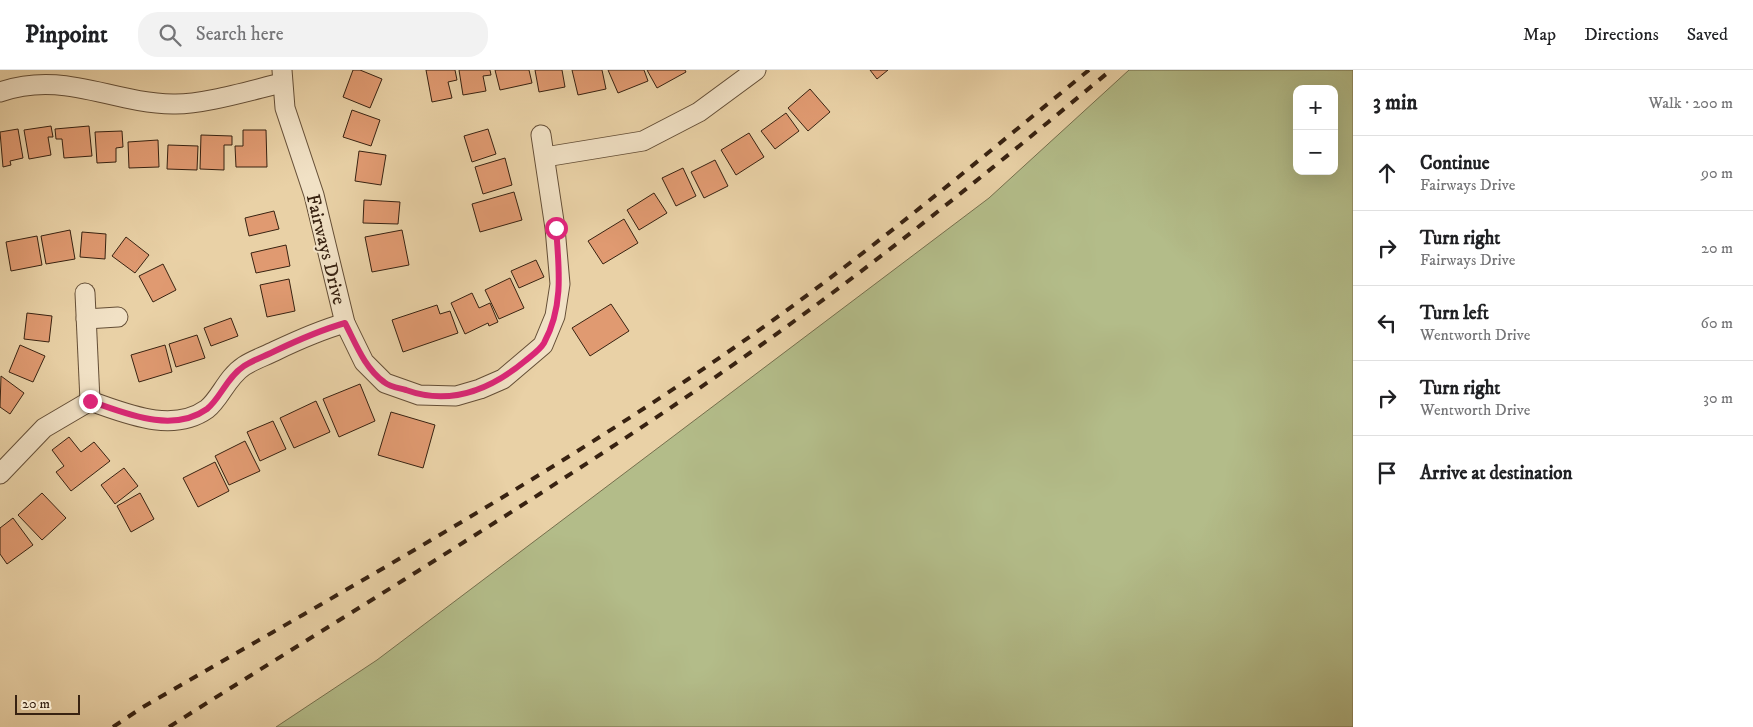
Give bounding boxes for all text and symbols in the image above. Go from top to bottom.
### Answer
search box [138,12,488,57]
text: Pinpoint [25,20,108,50]
icon: search [156,21,184,49]
text: Search here [196,23,284,46]
text: Map [1523,24,1556,46]
text: Directions [1584,24,1659,46]
text: Saved [1687,24,1728,46]
map controls [1293,85,1338,175]
button: + [1293,85,1338,130]
text: 3 min [1373,90,1418,116]
text: Walk · 200 m [1649,93,1733,113]
button: − [1293,130,1338,175]
text: Continue [1420,152,1490,175]
icon: ahead [1373,159,1401,187]
text: 90 m [1701,163,1733,183]
text: Fairways Drive [1420,175,1515,195]
street label: Fairways Drive [301,192,350,307]
route start [545,217,568,240]
text: Turn right [1420,227,1500,250]
icon: right [1373,234,1401,262]
text: 20 m [1701,238,1733,258]
text: Fairways Drive [1420,250,1515,270]
text: Turn left [1420,302,1489,325]
icon: left [1373,309,1401,337]
text: 60 m [1701,313,1733,333]
text: Wentworth Drive [1420,325,1530,345]
text: Turn right [1420,377,1500,400]
icon: right [1373,384,1401,412]
text: 30 m [1703,388,1733,408]
route end [79,390,102,413]
text: Wentworth Drive [1420,400,1530,420]
icon: arrive [1373,459,1401,487]
text: Arrive at destination [1420,462,1572,485]
scale bar [15,692,80,715]
text: 20 m [22,695,50,713]

